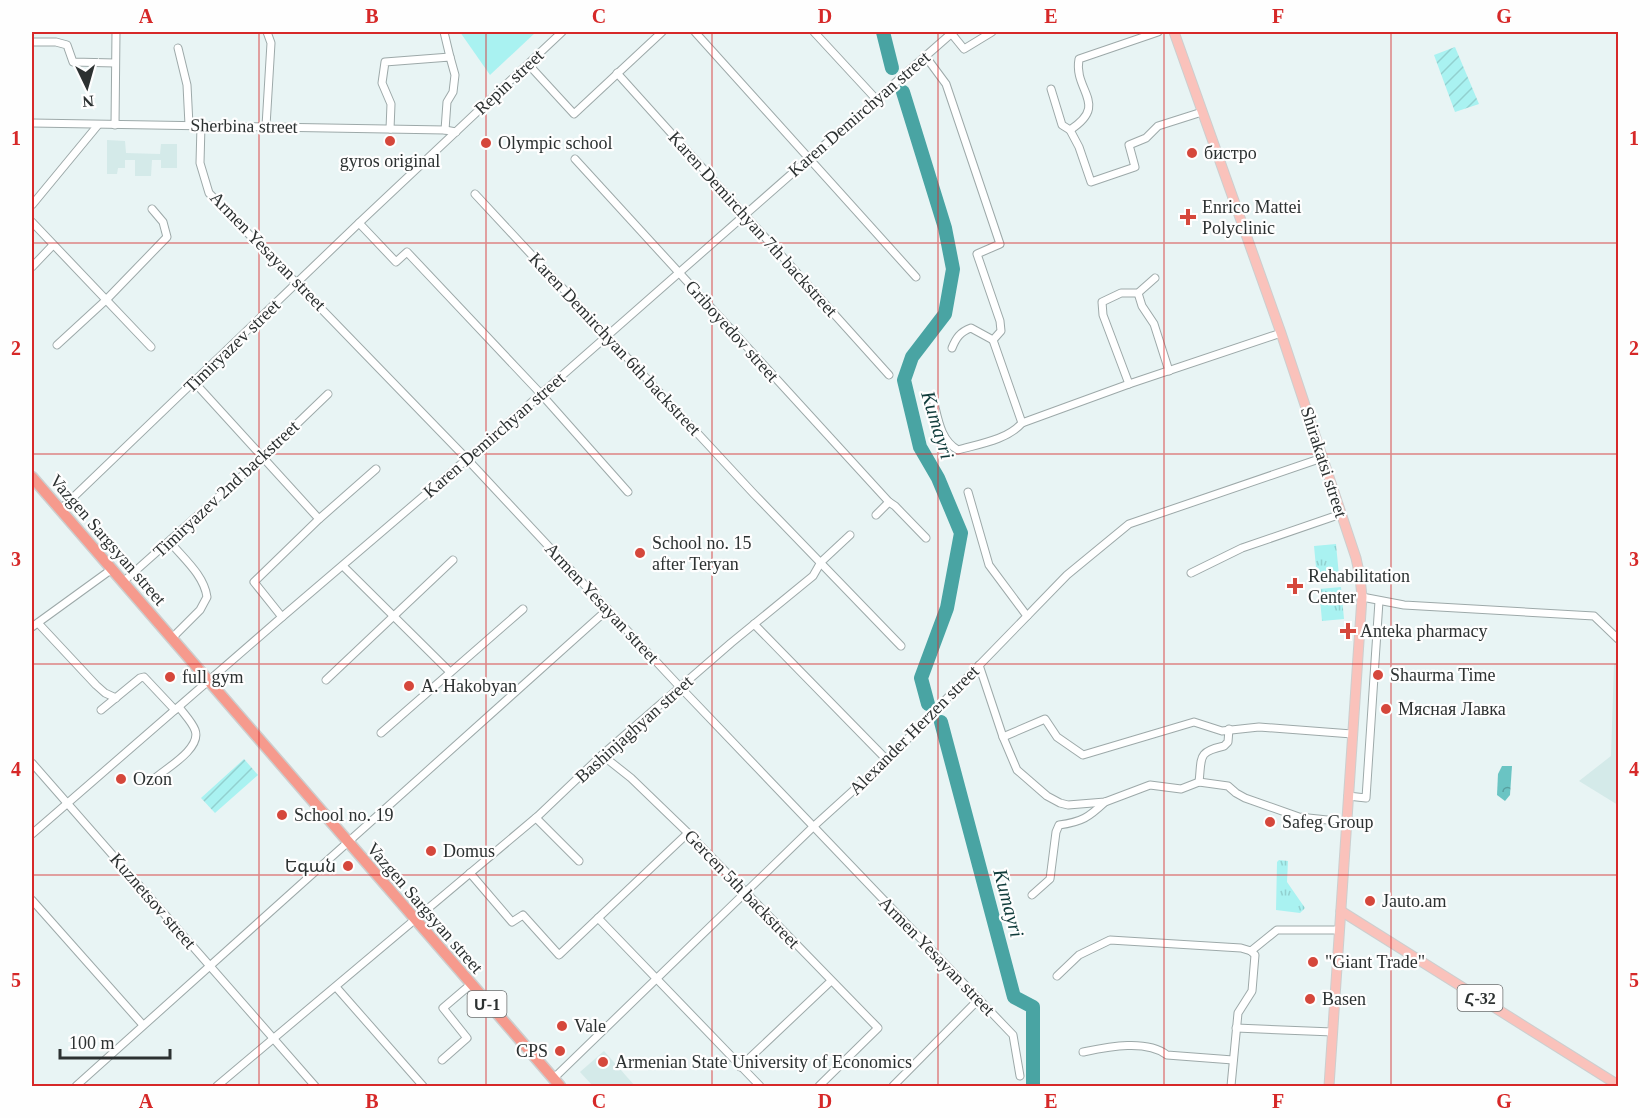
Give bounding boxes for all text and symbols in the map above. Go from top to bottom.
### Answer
text: A [139,5,154,27]
text: B [365,5,379,27]
text: C [592,5,606,27]
text: D [818,5,832,27]
text: E [1044,5,1058,27]
text: F [1272,5,1284,27]
text: G [1496,5,1512,27]
street label: Repin street [471,45,547,119]
street label: Karen Demirchyan street [784,47,934,181]
north arrow [57,57,117,117]
text: N [81,92,95,110]
street label: Sherbina street [190,115,298,137]
text: 1 [11,127,21,149]
street label: Karen Demirchyan 7th backstreet [664,127,842,321]
text: 1 [1629,127,1639,149]
place label: Olympic school [498,133,613,153]
marker: gyros original [383,134,397,148]
marker: Olympic school [479,136,493,150]
place label: бистро [1204,143,1257,163]
marker: бистро [1185,146,1199,160]
place label: gyros original [340,151,440,171]
street label: Armen Yesayan street [206,187,330,315]
place label: Enrico Mattei Polyclinic [1202,197,1301,238]
marker: Enrico Mattei Polyclinic [1179,208,1197,226]
street label: Karen Demirchyan 6th backstreet [525,249,705,439]
street label: Griboyedov street [681,276,783,386]
street label: Timiryazev street [180,295,284,397]
text: 2 [11,337,21,359]
text: 2 [1629,337,1639,359]
street label: Karen Demirchyan street [419,368,569,502]
water label: Kumayri [916,387,959,462]
street label: Shirakatsi street [1297,404,1351,520]
street label: Timiryazev 2nd backstreet [149,416,303,562]
street label: Vazgen Sargsyan street [46,471,170,609]
place label: School no. 15 after Teryan [652,533,752,574]
street label: Armen Yesayan street [541,539,663,667]
marker: School no. 15 after Teryan [633,546,647,560]
text: 3 [11,548,21,570]
text: 3 [1629,548,1639,570]
place label: Rehabilitation Center [1308,566,1410,607]
marker: Rehabilitation Center [1286,577,1304,595]
place label: Anteka pharmacy [1360,621,1487,641]
marker: Anteka pharmacy [1341,624,1355,638]
street label: Alexander Herzen street [845,661,983,799]
place label: Shaurma Time [1390,665,1496,685]
place label: full gym [182,667,244,687]
marker: Shaurma Time [1371,668,1385,682]
marker: full gym [163,670,177,684]
street label: Bashinjaghyan street [571,671,697,787]
place label: A. Hakobyan [421,676,517,696]
marker: A. Hakobyan [402,679,416,693]
place label: Мясная Лавка [1398,699,1506,719]
marker: Мясная Лавка [1379,702,1393,716]
text: 4 [11,758,21,780]
text: 4 [1629,758,1639,780]
place label: Ozon [133,769,172,789]
marker: Ozon [114,772,128,786]
place label: School no. 19 [294,805,394,825]
marker: School no. 19 [275,808,289,822]
place label: Safeg Group [1282,812,1373,832]
marker: Safeg Group [1263,815,1277,829]
street label: Gercen 5th backstreet [680,826,804,952]
street label: Vazgen Sargsyan street [363,839,487,977]
place label: Domus [443,841,495,861]
marker: Domus [424,844,438,858]
street label: Kuznetsov street [106,849,200,953]
place label: Եգան [285,856,336,876]
marker: Եգան [341,859,355,873]
water label: Kumayri [988,865,1029,940]
place label: Jauto.am [1382,891,1447,911]
street label: Armen Yesayan street [875,892,999,1020]
marker: Jauto.am [1363,894,1377,908]
place label: "Giant Trade" [1325,952,1425,972]
marker: "Giant Trade" [1306,955,1320,969]
text: 5 [11,969,21,991]
text: 5 [1629,969,1639,991]
road number: Հ-32 [1458,985,1502,1011]
place label: Basen [1322,989,1366,1009]
road number: Մ-1 [468,991,506,1017]
marker: Basen [1303,992,1317,1006]
place label: Vale [574,1016,606,1036]
marker: Vale [555,1019,569,1033]
scale bar [60,1022,170,1060]
text: 100 m [69,1033,115,1053]
place label: CPS [516,1041,548,1061]
marker: CPS [553,1044,567,1058]
place label: Armenian State University of Economics [615,1052,912,1072]
marker: Armenian State University of Economics [596,1055,610,1069]
text: A [139,1090,154,1112]
text: B [365,1090,379,1112]
text: C [592,1090,606,1112]
text: D [818,1090,832,1112]
text: E [1044,1090,1058,1112]
text: F [1272,1090,1284,1112]
text: G [1496,1090,1512,1112]

